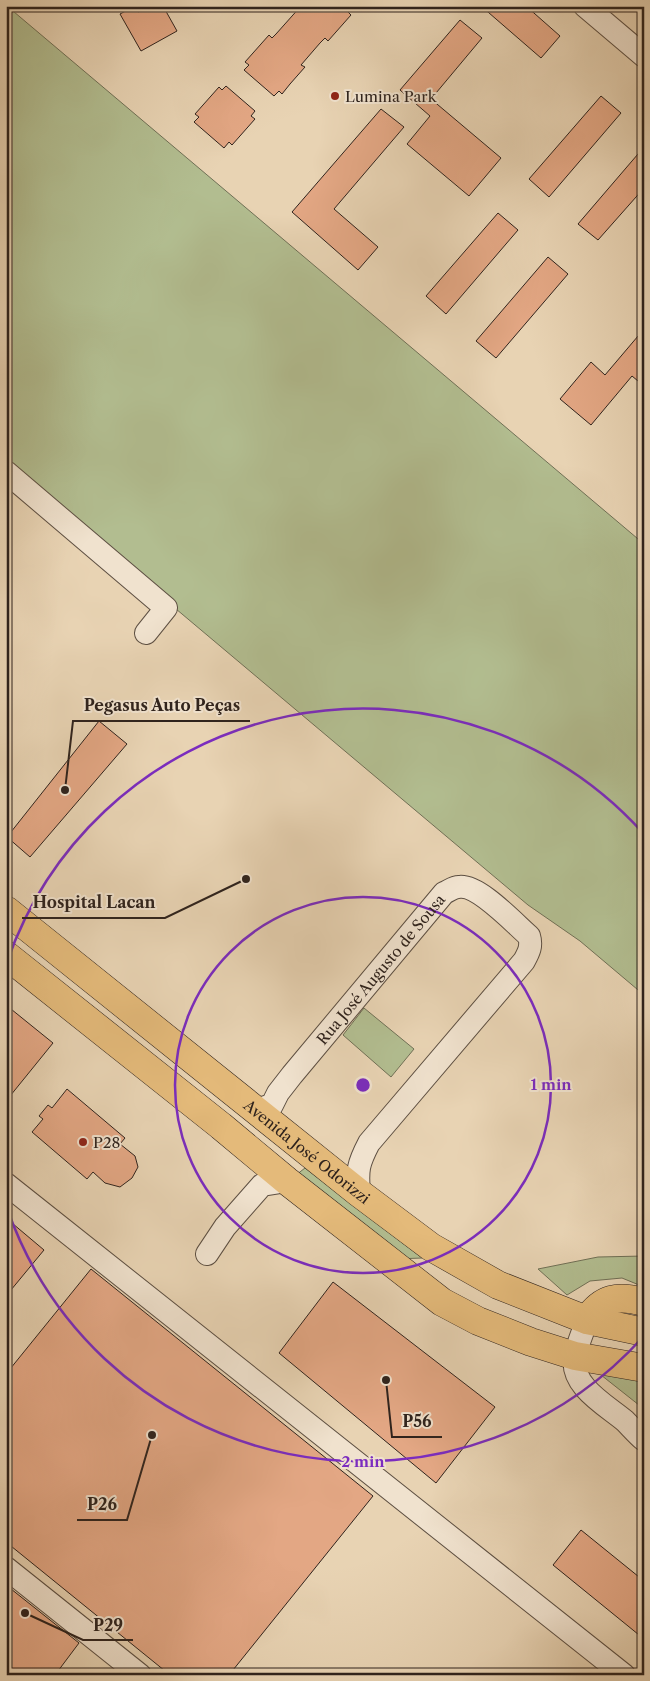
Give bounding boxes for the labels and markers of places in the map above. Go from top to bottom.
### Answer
place label: Lumina Park [345,87,438,106]
marker: Lumina Park [329,90,341,102]
callout: Pegasus Auto Peças [73,690,250,721]
callout: Hospital Lacan [22,887,165,918]
centre of rings [354,1076,372,1094]
place label: P28 [93,1133,121,1152]
marker: P28 [77,1136,89,1148]
callout: P56 [392,1406,442,1437]
callout: P26 [77,1489,127,1520]
callout: P29 [83,1609,133,1640]

